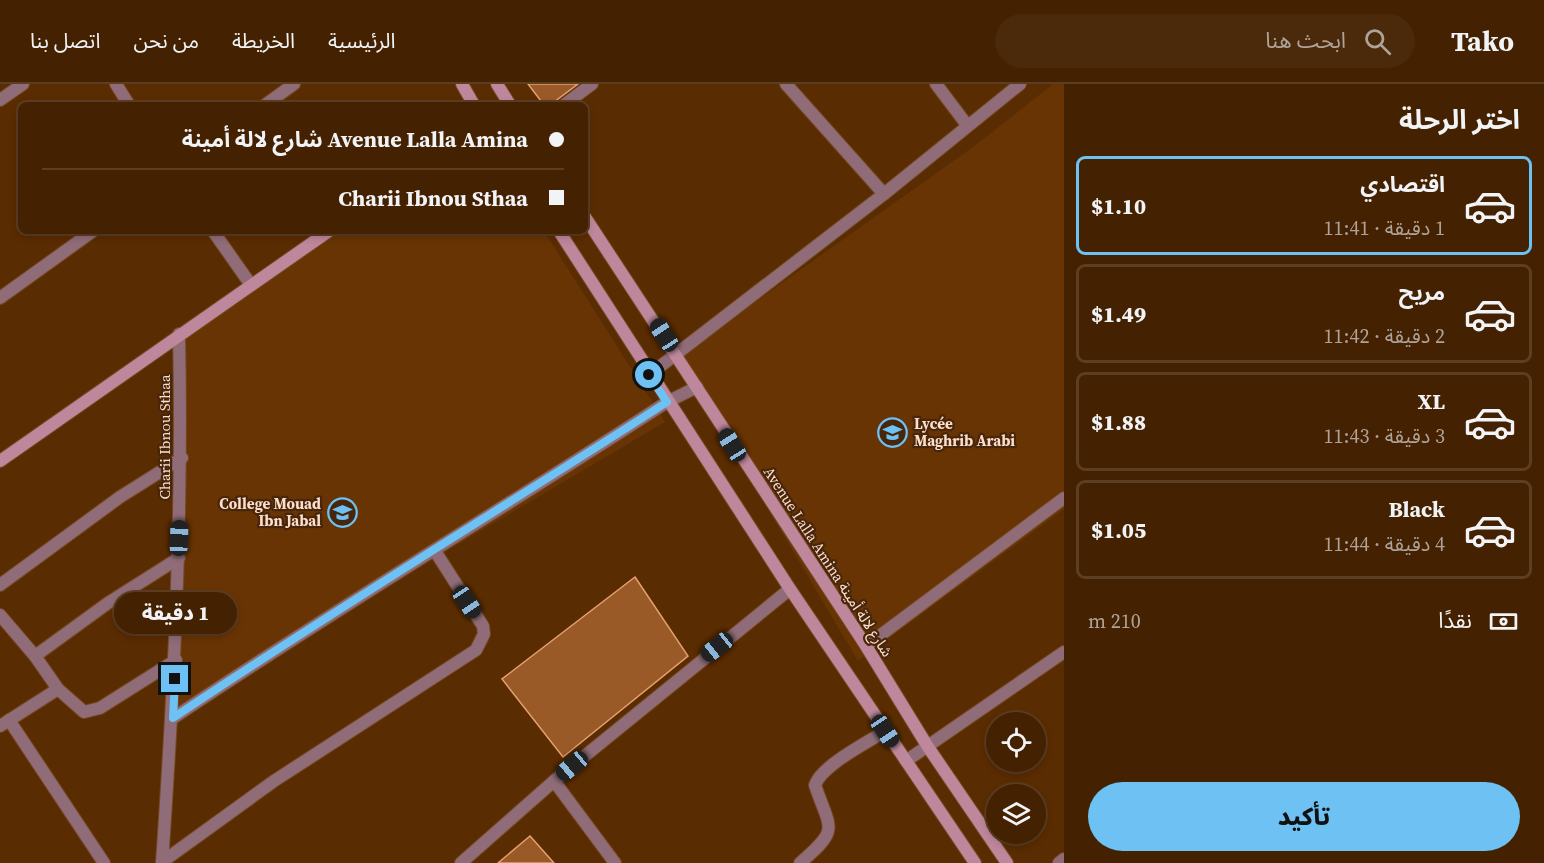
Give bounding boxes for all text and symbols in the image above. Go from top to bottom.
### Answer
search box [995,14,1415,68]
text: Tako [1451,22,1514,60]
text: ابحث هنا [1265,25,1346,55]
icon: search [1361,25,1394,58]
text: اتصل بنا [30,26,100,55]
text: من نحن [133,26,199,55]
text: الخريطة [232,26,295,55]
text: الرئيسية [328,26,395,55]
text: اختر الرحلة [1399,101,1520,138]
text: Avenue Lalla Amina شارع لالة أمينة [182,124,528,154]
text: اقتصادي [1360,169,1445,199]
icon: car [1463,179,1517,233]
text: Charii Ibnou Sthaa [338,183,528,213]
text: $1.10 [1091,191,1146,221]
text: 1 دقيقة · 11:41 [1323,214,1445,242]
text: مريح [1399,277,1445,307]
icon: car [1463,287,1517,341]
text: $1.49 [1091,299,1146,329]
car [647,315,681,355]
text: 2 دقيقة · 11:42 [1323,322,1445,350]
route start [635,361,662,388]
street label: Charii Ibnou Sthaa [154,374,175,500]
text: XL [1418,386,1445,416]
icon: car [1463,395,1517,449]
text: $1.88 [1091,407,1146,437]
place label: Lycée Maghrib Arabi [914,413,1015,451]
school or university icon: Lycée Maghrib Arabi [877,417,909,449]
text: 3 دقيقة · 11:43 [1323,422,1445,450]
car [715,425,749,465]
street label: Avenue Lalla Amina شارع لالة أمينة [757,463,898,662]
place label: College Mouad Ibn Jabal [219,493,321,531]
text: Black [1388,494,1445,524]
school or university icon: College Mouad Ibn Jabal [326,497,358,529]
icon: car [1463,503,1517,557]
text: $1.05 [1091,515,1146,545]
car [169,520,189,556]
text: 4 دقيقة · 11:44 [1323,530,1445,558]
car [449,582,485,622]
callout: 1 دقيقة [114,592,237,634]
text: 1 دقيقة [142,599,209,627]
text: نقدًا [1438,605,1472,635]
icon: cash [1487,605,1520,638]
text: 210 m [1088,607,1141,635]
car [697,629,737,665]
route end [161,665,188,692]
car [867,711,903,751]
map controls [986,712,1046,844]
button: locate [986,712,1046,772]
car [552,748,592,784]
button: تأكيد [1088,782,1520,851]
button: layers [986,784,1046,844]

